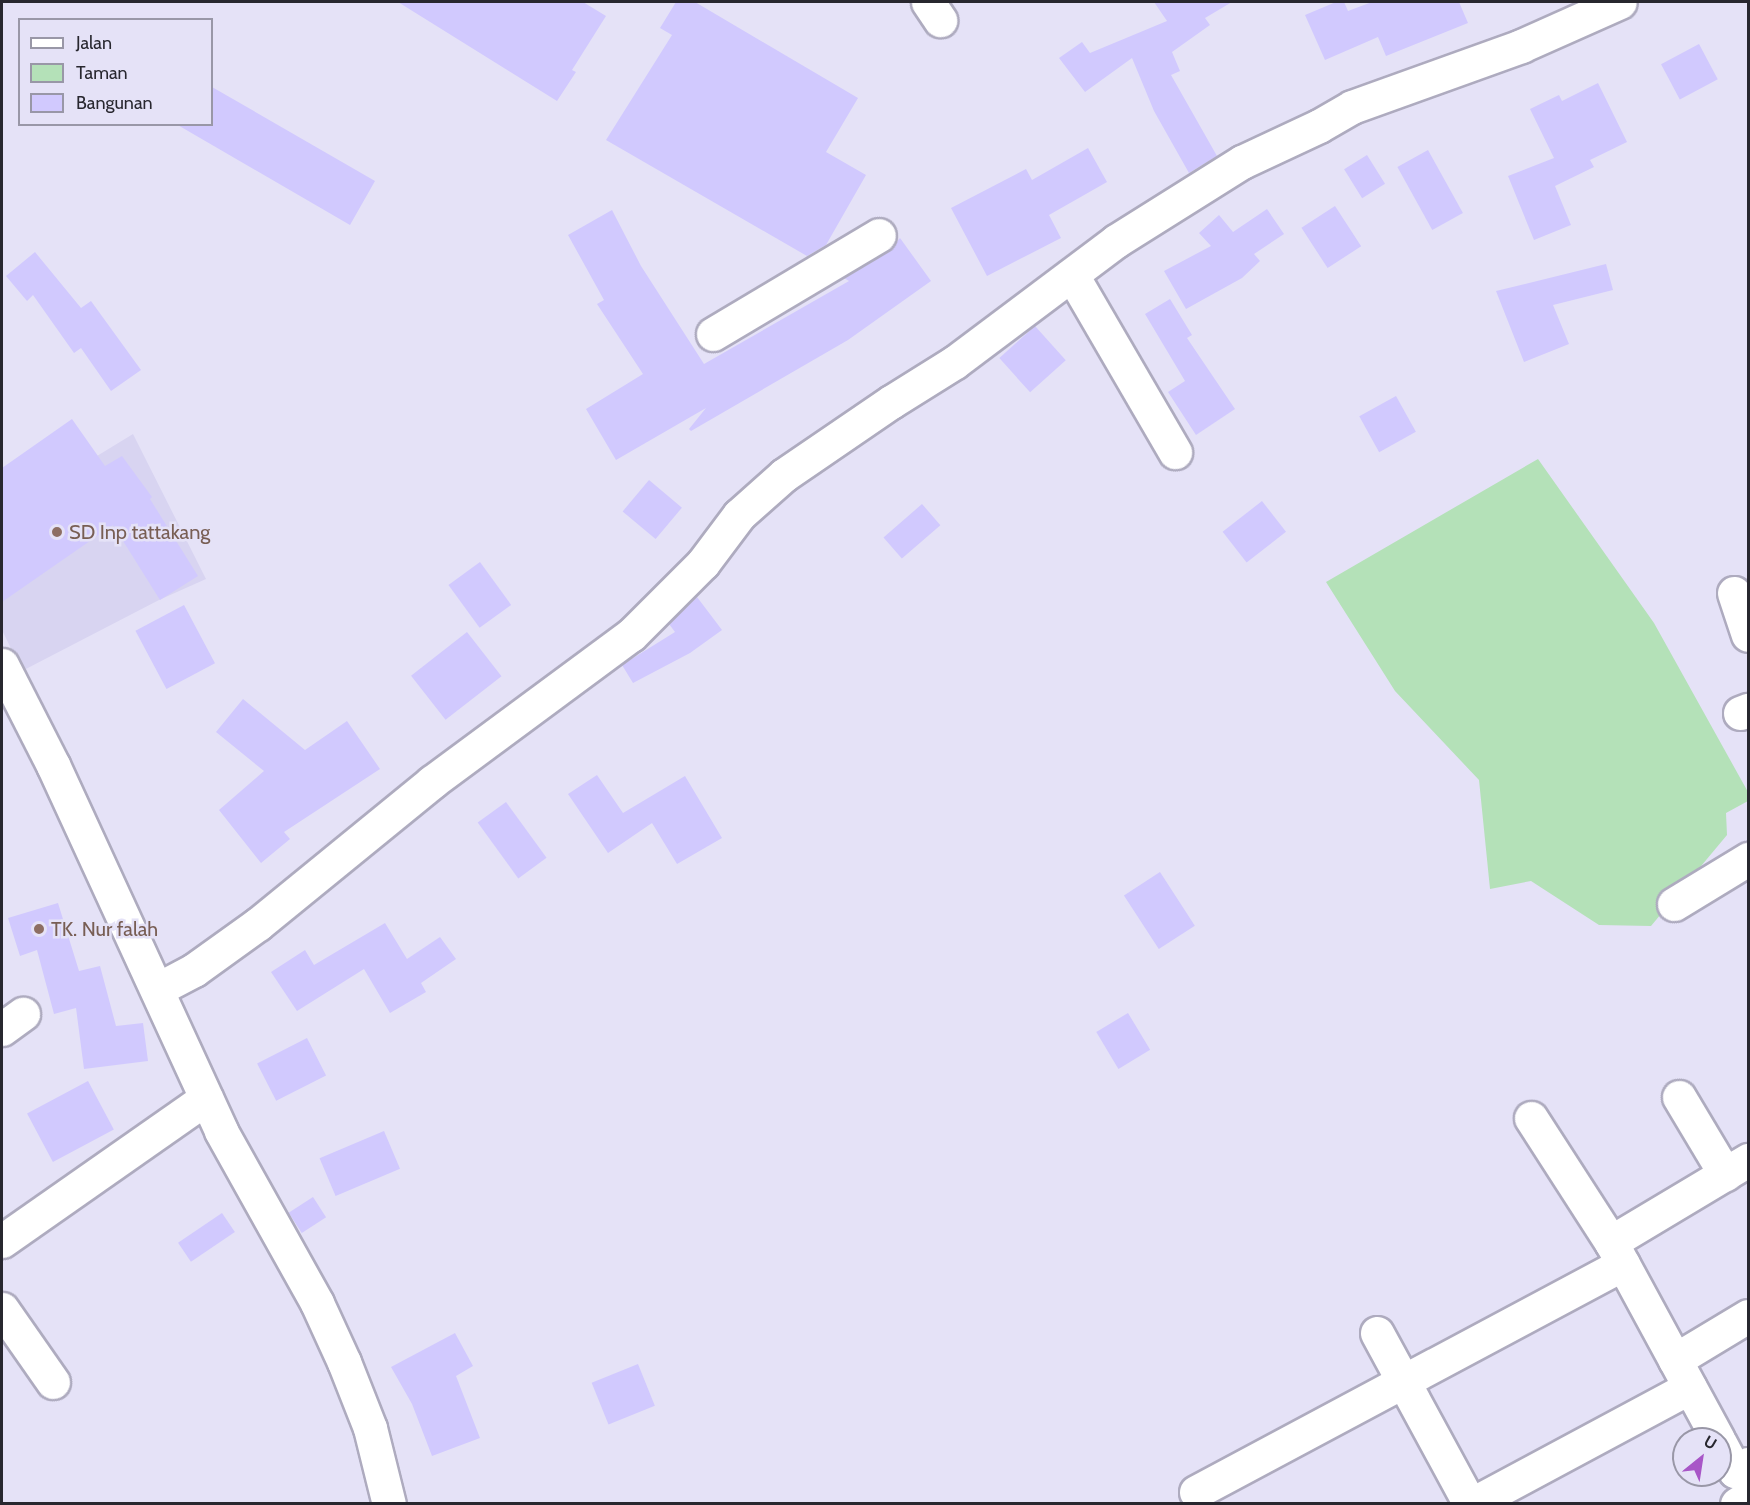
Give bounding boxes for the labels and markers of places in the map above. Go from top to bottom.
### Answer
place label: SD Inp tattakang [69,520,210,544]
marker: SD Inp tattakang [50,525,64,539]
place label: TK. Nur falah [51,917,158,941]
marker: TK. Nur falah [32,922,46,936]

